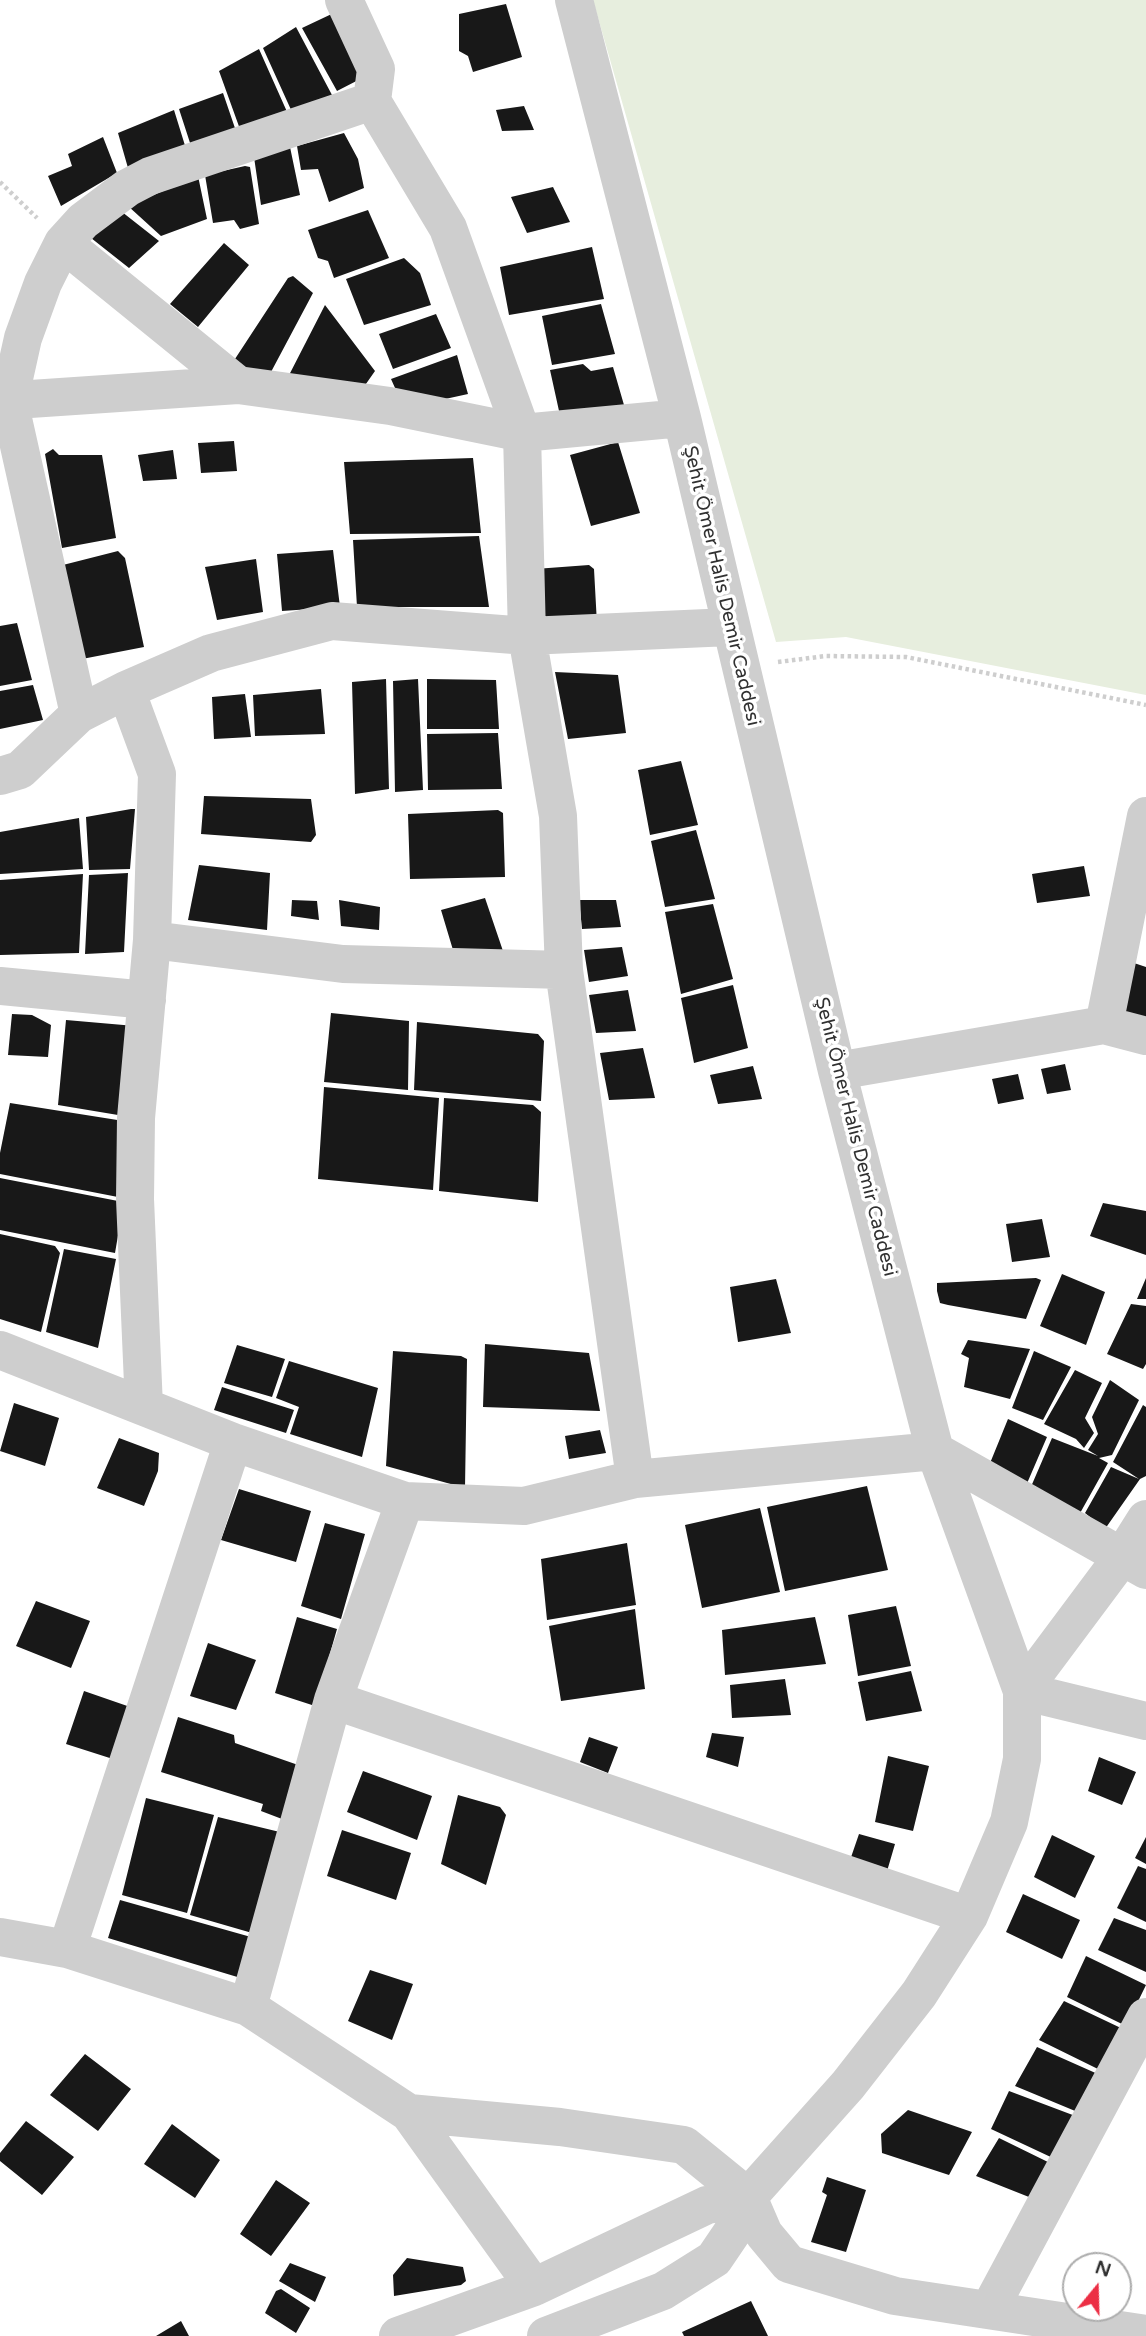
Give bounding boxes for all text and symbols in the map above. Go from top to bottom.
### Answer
street label: Şehit Ömer Halis Demir Caddesi [678,444,764,728]
street label: Şehit Ömer Halis Demir Caddesi [809,995,901,1279]
north arrow [1062,2252,1132,2322]
text: N [1092,2256,1114,2282]

